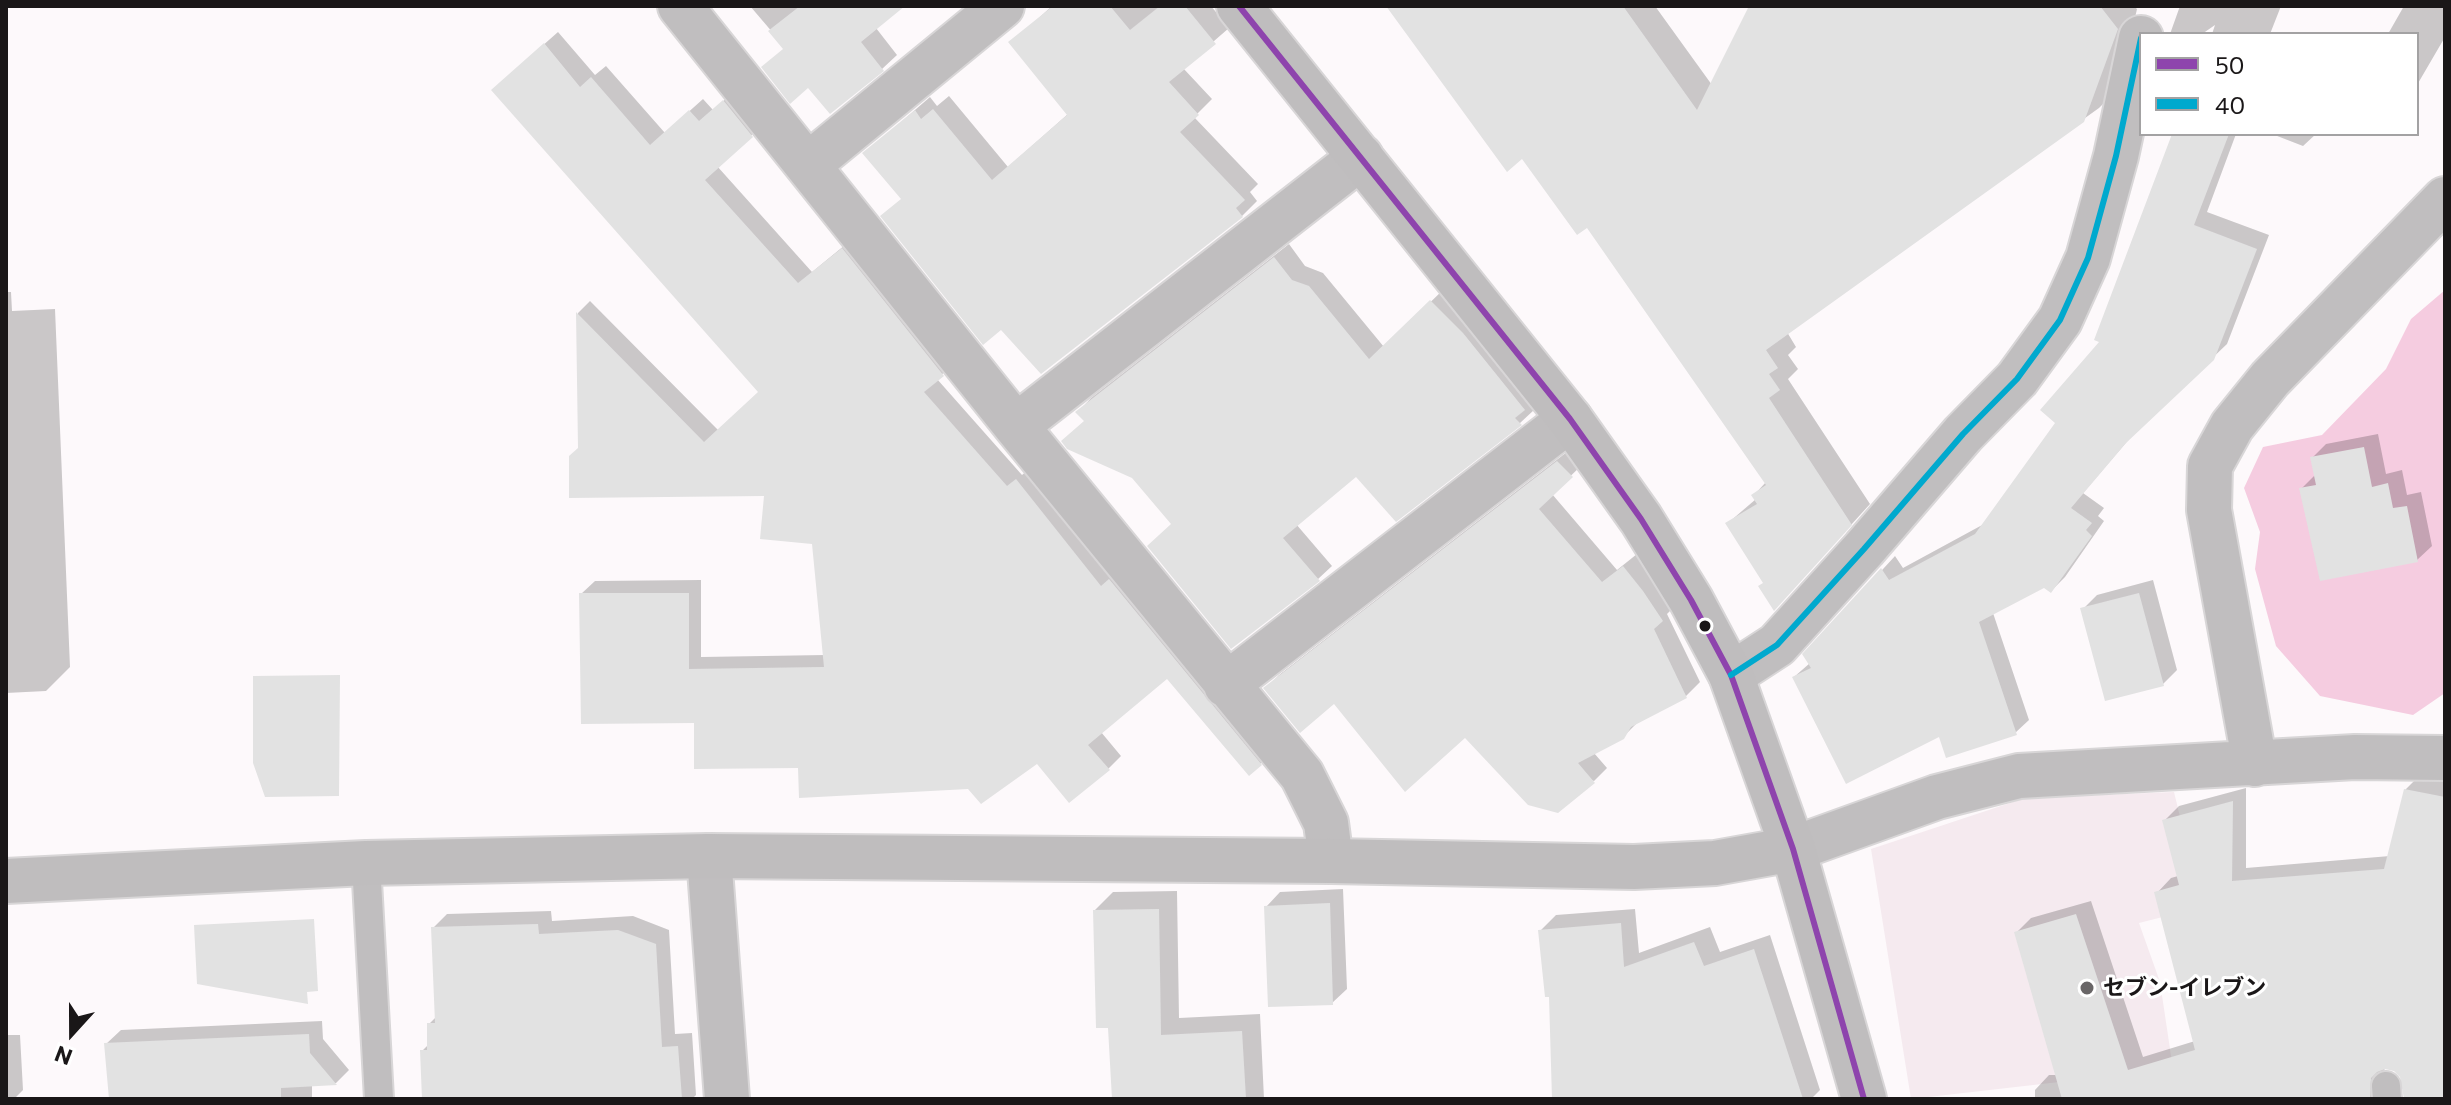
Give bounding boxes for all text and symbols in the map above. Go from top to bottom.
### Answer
legend [2139,32,2419,136]
text: 50 [2215,50,2244,79]
text: 40 [2215,90,2245,119]
unlabelled marker [1697,618,1713,634]
place label: セブン-イレブン [2103,975,2266,1001]
marker: セブン-イレブン [2078,979,2096,997]
north arrow [32,993,112,1073]
text: N [51,1040,76,1071]

